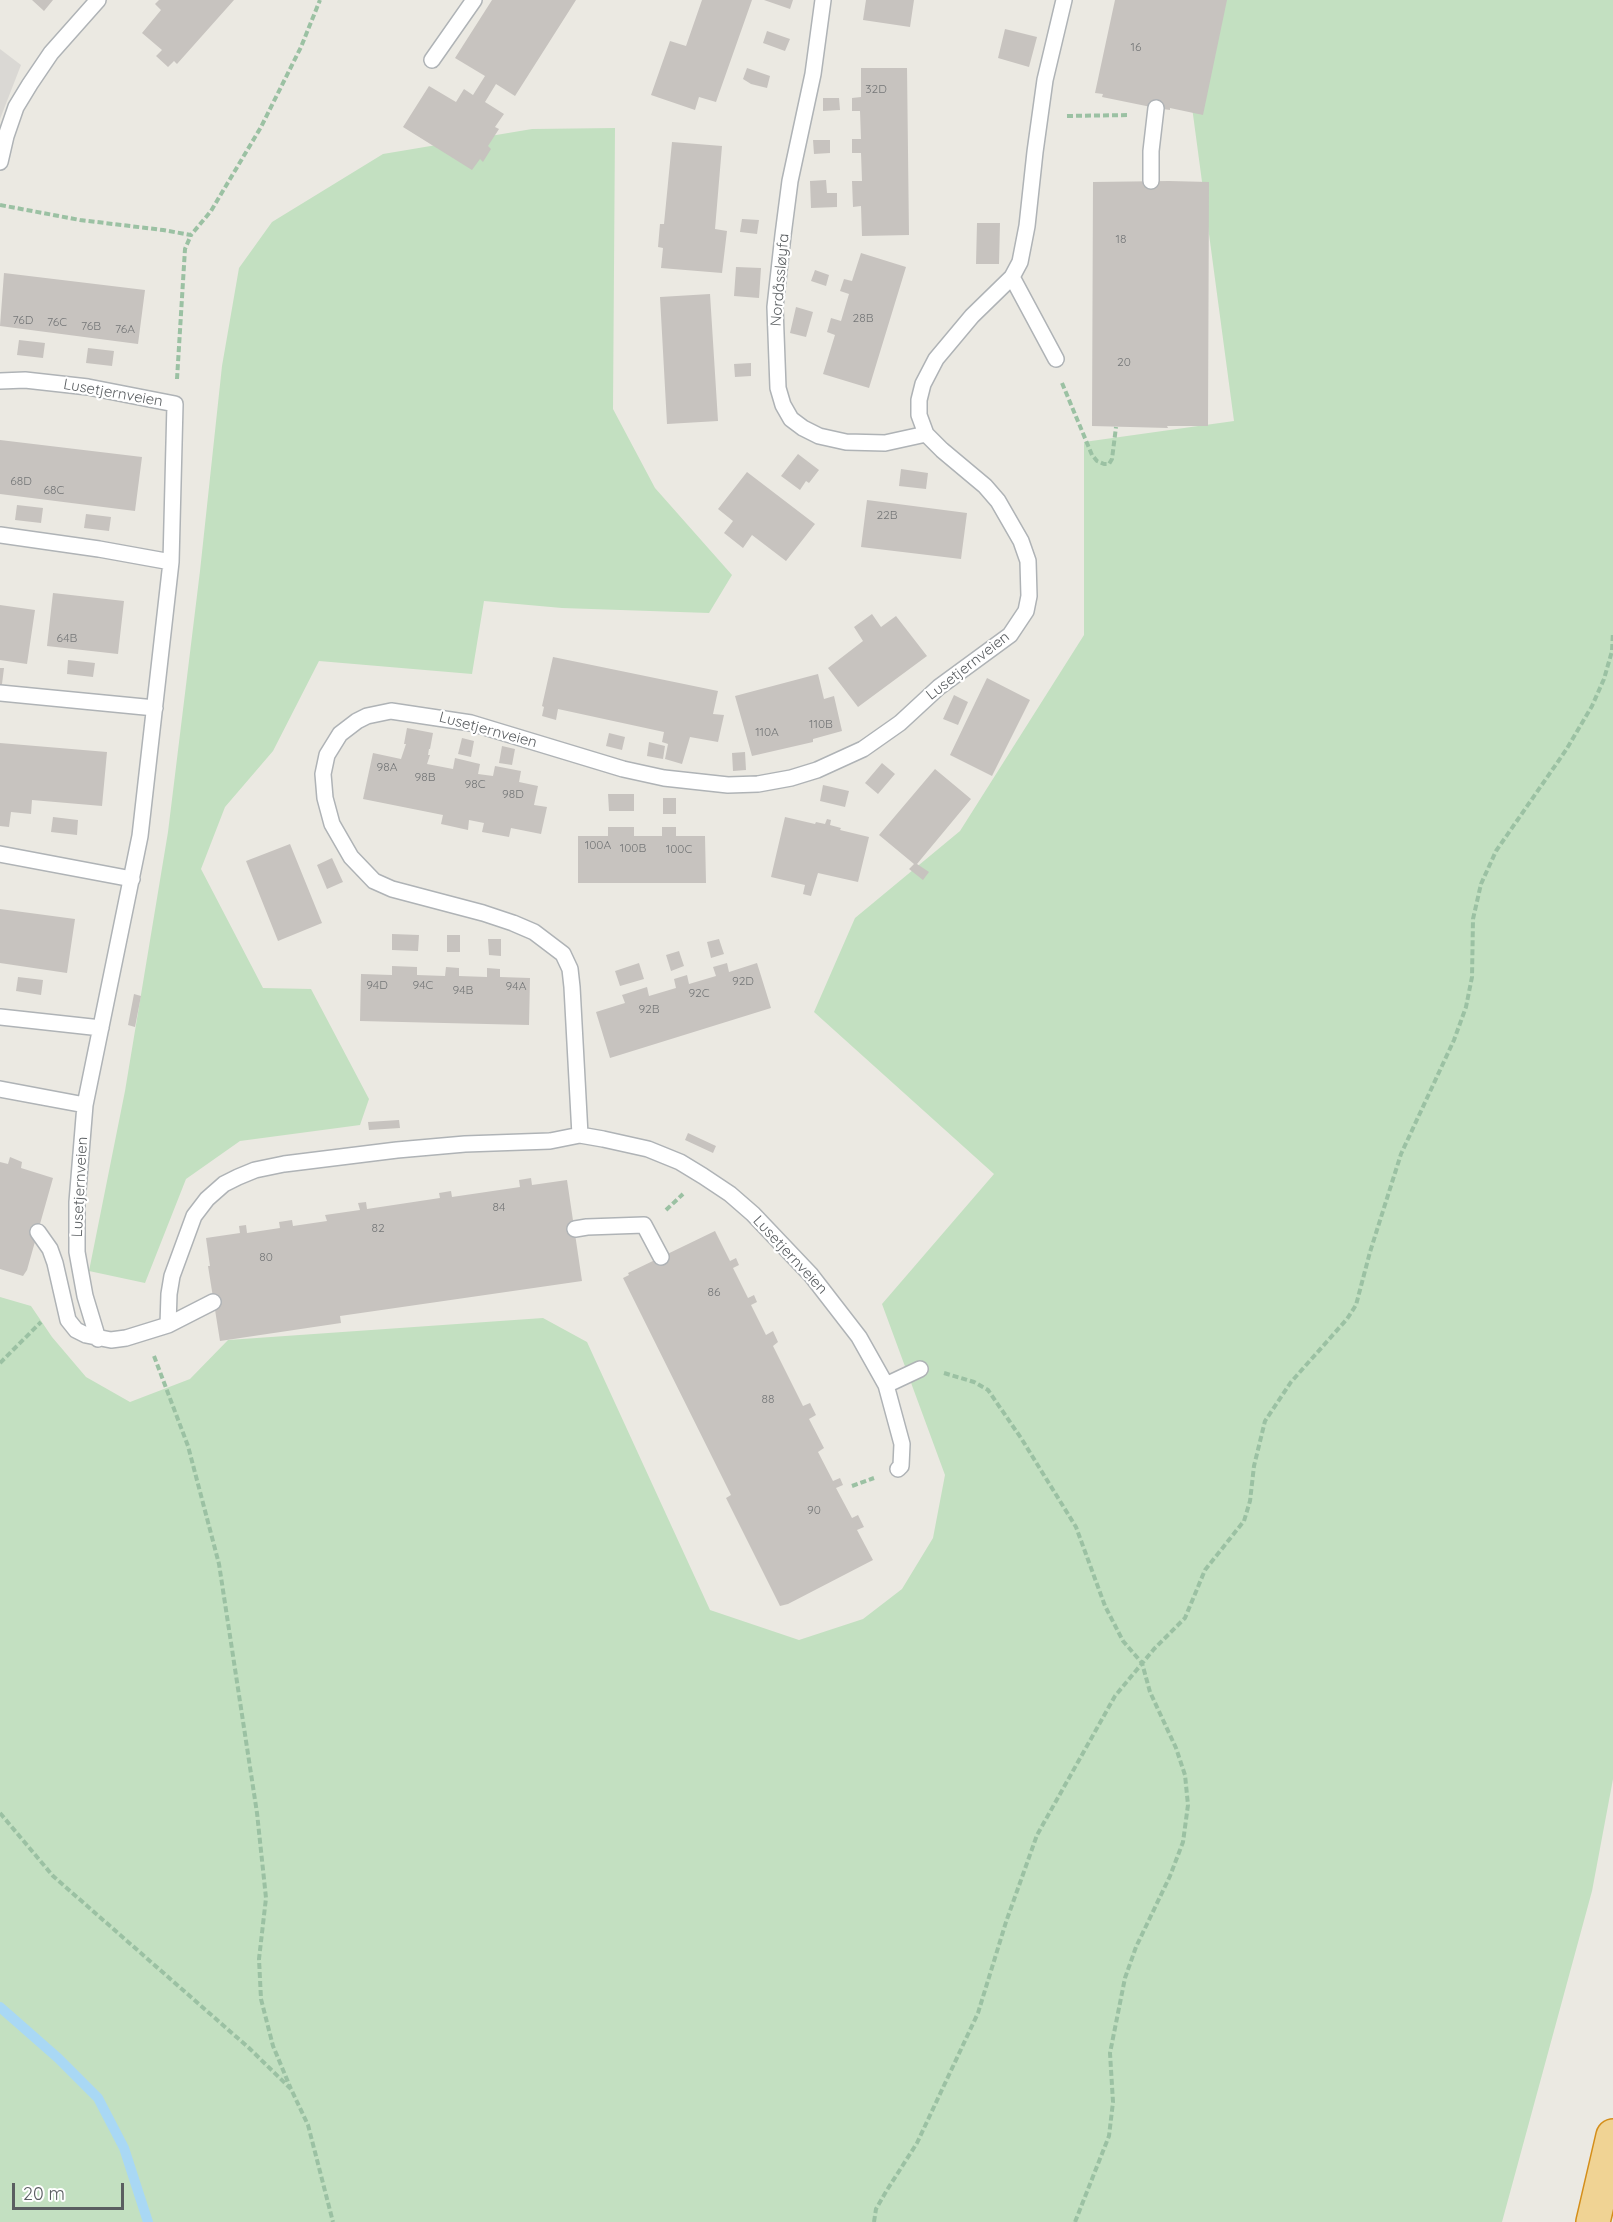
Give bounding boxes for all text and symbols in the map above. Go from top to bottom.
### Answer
house number: 16 [1131,40,1141,54]
house number: 32D [865,82,887,96]
house number: 18 [1116,232,1126,246]
street label: Nordåssløyfa [767,233,793,327]
house number: 28B [853,311,873,325]
house number: 76D [13,313,33,327]
house number: 76C [47,315,67,329]
house number: 76B [81,319,101,333]
house number: 76A [115,322,135,336]
house number: 20 [1117,355,1131,369]
street label: Lusetjernveien [62,375,164,411]
house number: 68D [10,474,32,488]
house number: 68C [44,483,64,497]
house number: 22B [876,508,898,522]
street label: Lusetjernveien [923,628,1013,704]
house number: 64B [57,631,77,645]
street label: Lusetjernveien [437,708,539,752]
house number: 110B [809,717,833,731]
house number: 110A [755,725,779,739]
house number: 98A [377,760,397,774]
house number: 98B [415,770,435,784]
house number: 98C [464,777,486,791]
house number: 98D [502,787,524,801]
house number: 100A [585,838,611,852]
house number: 100B [620,841,646,855]
house number: 100C [666,842,692,856]
house number: 92D [732,974,754,988]
house number: 94D [366,978,388,992]
house number: 94C [413,978,433,992]
house number: 94A [506,979,526,993]
house number: 94B [453,983,473,997]
house number: 92C [688,986,710,1000]
house number: 92B [638,1002,660,1016]
street label: Lusetjernveien [68,1136,92,1238]
house number: 84 [493,1200,505,1214]
street label: Lusetjernveien [749,1212,831,1298]
house number: 82 [371,1221,385,1235]
house number: 80 [259,1250,273,1264]
house number: 86 [708,1285,720,1299]
house number: 88 [762,1392,774,1406]
house number: 90 [807,1503,821,1517]
scale bar [15,2171,128,2209]
text: 20 m [23,2182,65,2205]

